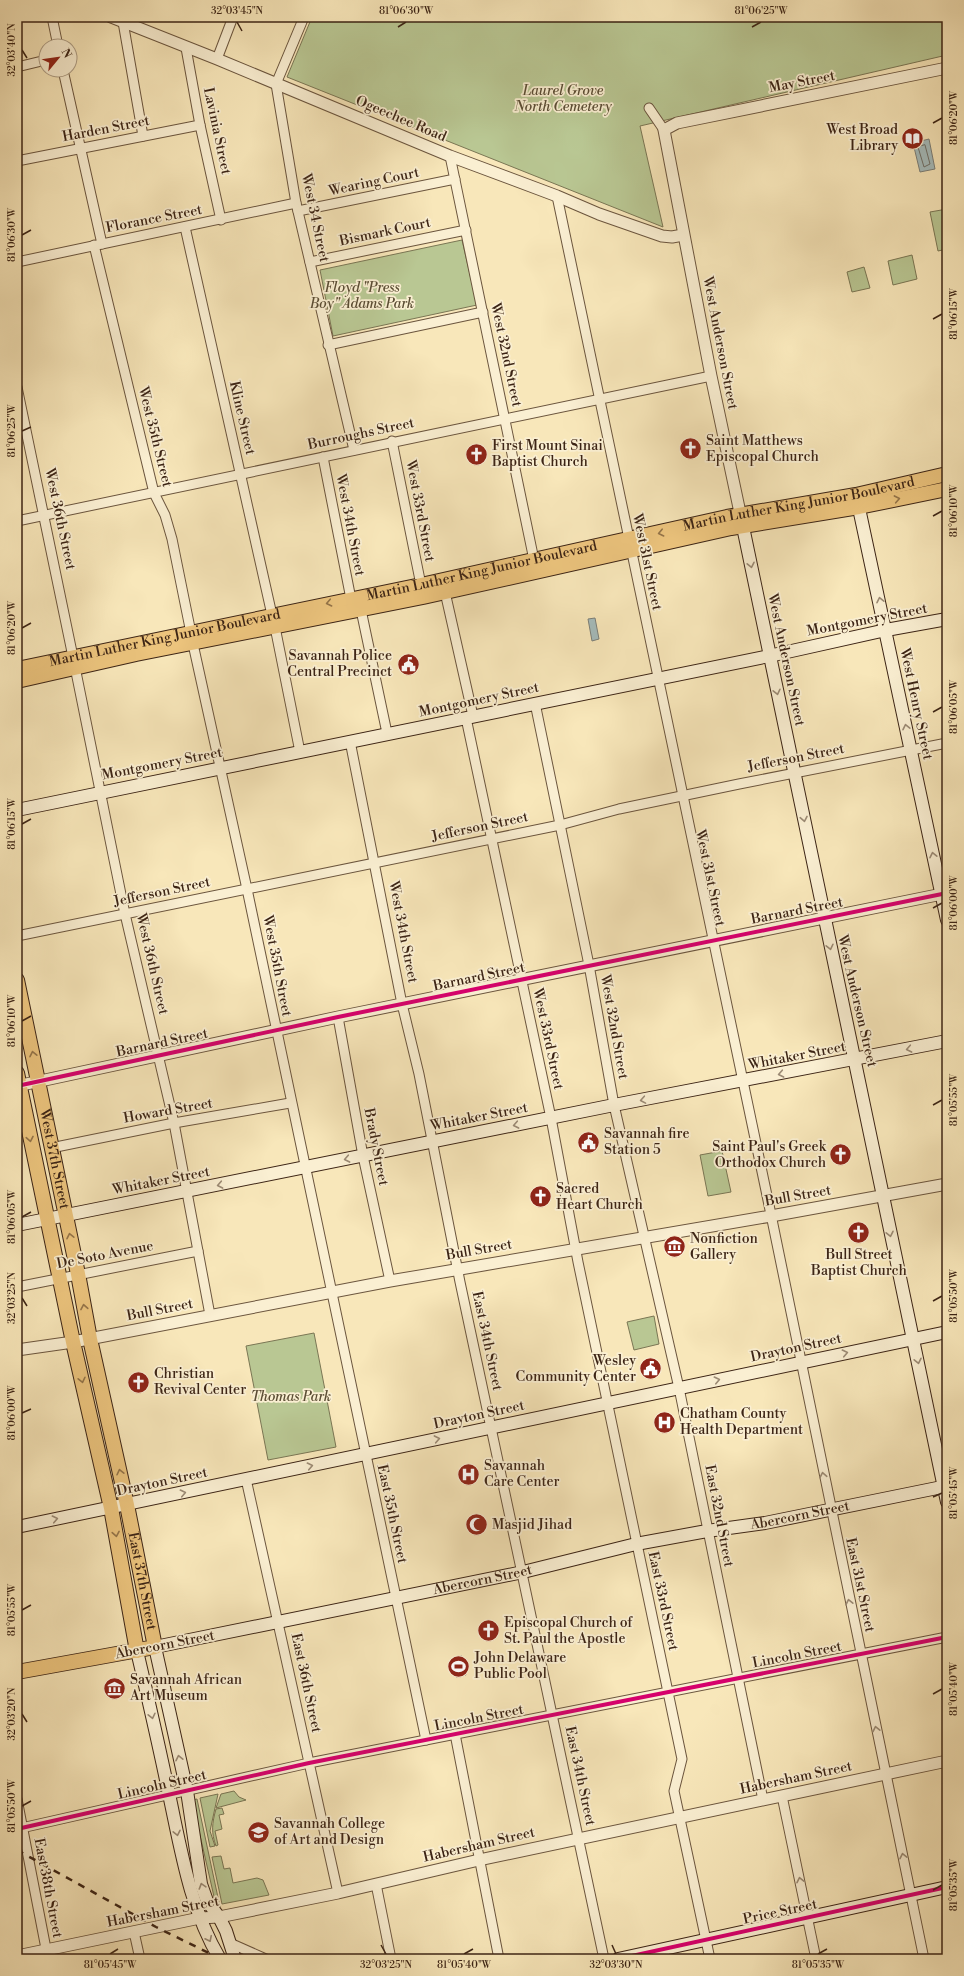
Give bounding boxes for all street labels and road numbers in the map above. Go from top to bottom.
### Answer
street label: May Street [767,67,837,97]
street label: Lavinia Street [199,86,235,176]
street label: Ogeechee Road [353,92,449,146]
street label: Harden Street [61,112,151,146]
street label: Wearing Court [326,164,421,201]
street label: West 34 Street [297,171,333,264]
street label: Florance Street [104,201,204,237]
street label: Bismark Court [337,214,432,251]
street label: West Anderson Street [698,274,742,411]
street label: West 32nd Street [486,300,526,409]
street label: Kline Street [225,379,259,457]
street label: West 35th Street [134,384,176,489]
street label: Burroughs Street [305,414,416,454]
street label: West 33rd Street [401,458,439,563]
street label: West 36th Street [40,466,80,572]
street label: West 34th Street [331,471,369,578]
street label: Martin Luther King Junior Boulevard [681,473,916,536]
street label: West 31st Street [628,511,666,612]
street label: Martin Luther King Junior Boulevard [365,537,599,605]
street label: West Anderson Street [763,591,809,728]
street label: Montgomery Street [805,599,929,640]
street label: Martin Luther King Junior Boulevard [48,605,282,671]
street label: West Henry Street [895,645,937,762]
street label: Montgomery Street [417,678,541,722]
street label: Jefferson Street [745,740,846,776]
street label: Montgomery Street [100,743,224,784]
street label: Jefferson Street [429,808,530,846]
street label: West 31st Street [691,827,729,928]
street label: Jefferson Street [111,873,212,911]
street label: West 34th Street [384,878,422,985]
street label: Barnard Street [748,893,845,929]
street label: West 36th Street [131,911,172,1017]
street label: West 35th Street [258,913,296,1018]
street label: West Anderson Street [833,932,881,1069]
street label: Barnard Street [430,958,527,996]
street label: West 32nd Street [596,972,632,1081]
street label: West 33rd Street [528,986,568,1091]
street label: Barnard Street [113,1024,210,1062]
street label: Whitaker Street [746,1038,847,1074]
street label: Howard Street [122,1094,214,1128]
street label: Whitaker Street [428,1099,529,1135]
street label: West 37th Street [35,1106,73,1211]
street label: Brady Street [359,1106,392,1187]
street label: Whitaker Street [110,1163,211,1199]
street label: Bull Street [762,1181,833,1211]
street label: Bull Street [443,1235,514,1265]
street label: De Soto Avenue [55,1237,155,1273]
street label: East 34th Street [468,1289,506,1393]
street label: Bull Street [124,1295,195,1325]
street label: Drayton Street [749,1330,843,1366]
street label: Drayton Street [432,1397,526,1433]
street label: East 35th Street [373,1463,411,1565]
street label: East 32nd Street [700,1463,738,1569]
street label: Drayton Street [115,1464,209,1500]
street label: Abercorn Street [748,1497,851,1534]
street label: East 37th Street [124,1530,161,1632]
street label: East 31st Street [841,1536,879,1634]
street label: East 33rd Street [644,1550,682,1652]
street label: Abercorn Street [430,1561,534,1599]
street label: Abercorn Street [113,1627,216,1664]
street label: East 36th Street [287,1632,325,1735]
street label: Lincoln Street [751,1638,843,1672]
street label: Lincoln Street [433,1701,525,1735]
street label: East 34th Street [561,1724,599,1828]
street label: Habersham Street [738,1757,854,1799]
street label: Lincoln Street [116,1766,208,1804]
street label: Habersham Street [421,1823,537,1867]
street label: East 38th Street [29,1836,67,1940]
street label: Habersham Street [105,1892,221,1932]
street label: Price Street [741,1895,819,1929]

